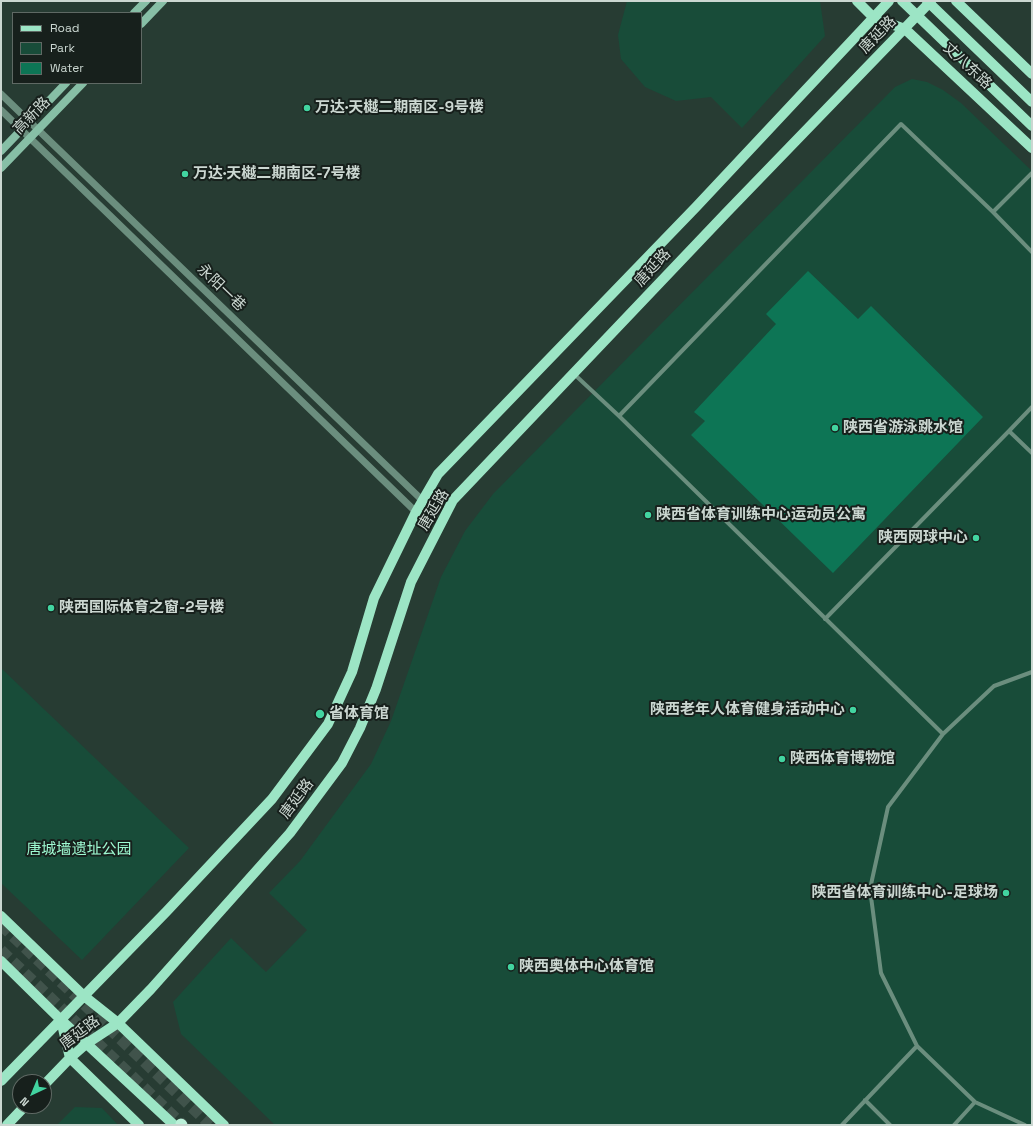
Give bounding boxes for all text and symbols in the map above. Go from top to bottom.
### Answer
legend [12,12,142,84]
street label: 唐延路 [856,13,900,57]
text: Road [50,20,79,36]
street label: 丈八东路 [939,39,995,93]
text: Park [50,40,75,56]
text: Water [50,60,84,76]
street label: 高新路 [10,94,54,138]
place label: 万达·天樾二期南区-9号楼 [315,99,484,117]
marker: 万达·天樾二期南区-9号楼 [302,103,312,113]
place label: 万达·天樾二期南区-7号楼 [193,165,360,183]
marker: 万达·天樾二期南区-7号楼 [180,169,190,179]
street label: 唐延路 [631,245,675,291]
street label: 永阳一巷 [193,261,249,315]
place label: 陕西省游泳跳水馆 [843,419,963,437]
marker: 陕西省游泳跳水馆 [830,423,840,433]
street label: 唐延路 [415,486,453,534]
place label: 陕西省体育训练中心运动员公寓 [656,506,866,524]
marker: 陕西省体育训练中心运动员公寓 [643,510,653,520]
place label: 陕西网球中心 [878,529,968,547]
marker: 陕西网球中心 [971,533,981,543]
place label: 陕西国际体育之窗-2号楼 [59,599,224,617]
marker: 陕西国际体育之窗-2号楼 [46,603,56,613]
place label: 陕西老年人体育健身活动中心 [650,701,845,719]
place label: 省体育馆 [329,705,389,723]
marker: 陕西老年人体育健身活动中心 [848,705,858,715]
marker: 省体育馆 [314,708,326,720]
place label: 陕西体育博物馆 [790,750,895,768]
marker: 陕西体育博物馆 [777,754,787,764]
street label: 唐延路 [276,776,318,822]
park label: 唐城墙遗址公园 [27,841,131,859]
place label: 陕西省体育训练中心-足球场 [812,884,998,902]
marker: 陕西省体育训练中心-足球场 [1001,888,1011,898]
place label: 陕西奥体中心体育馆 [519,958,654,976]
marker: 陕西奥体中心体育馆 [506,962,516,972]
street label: 唐延路 [57,1012,103,1054]
north arrow [12,1074,52,1114]
text: N [17,1094,32,1110]

